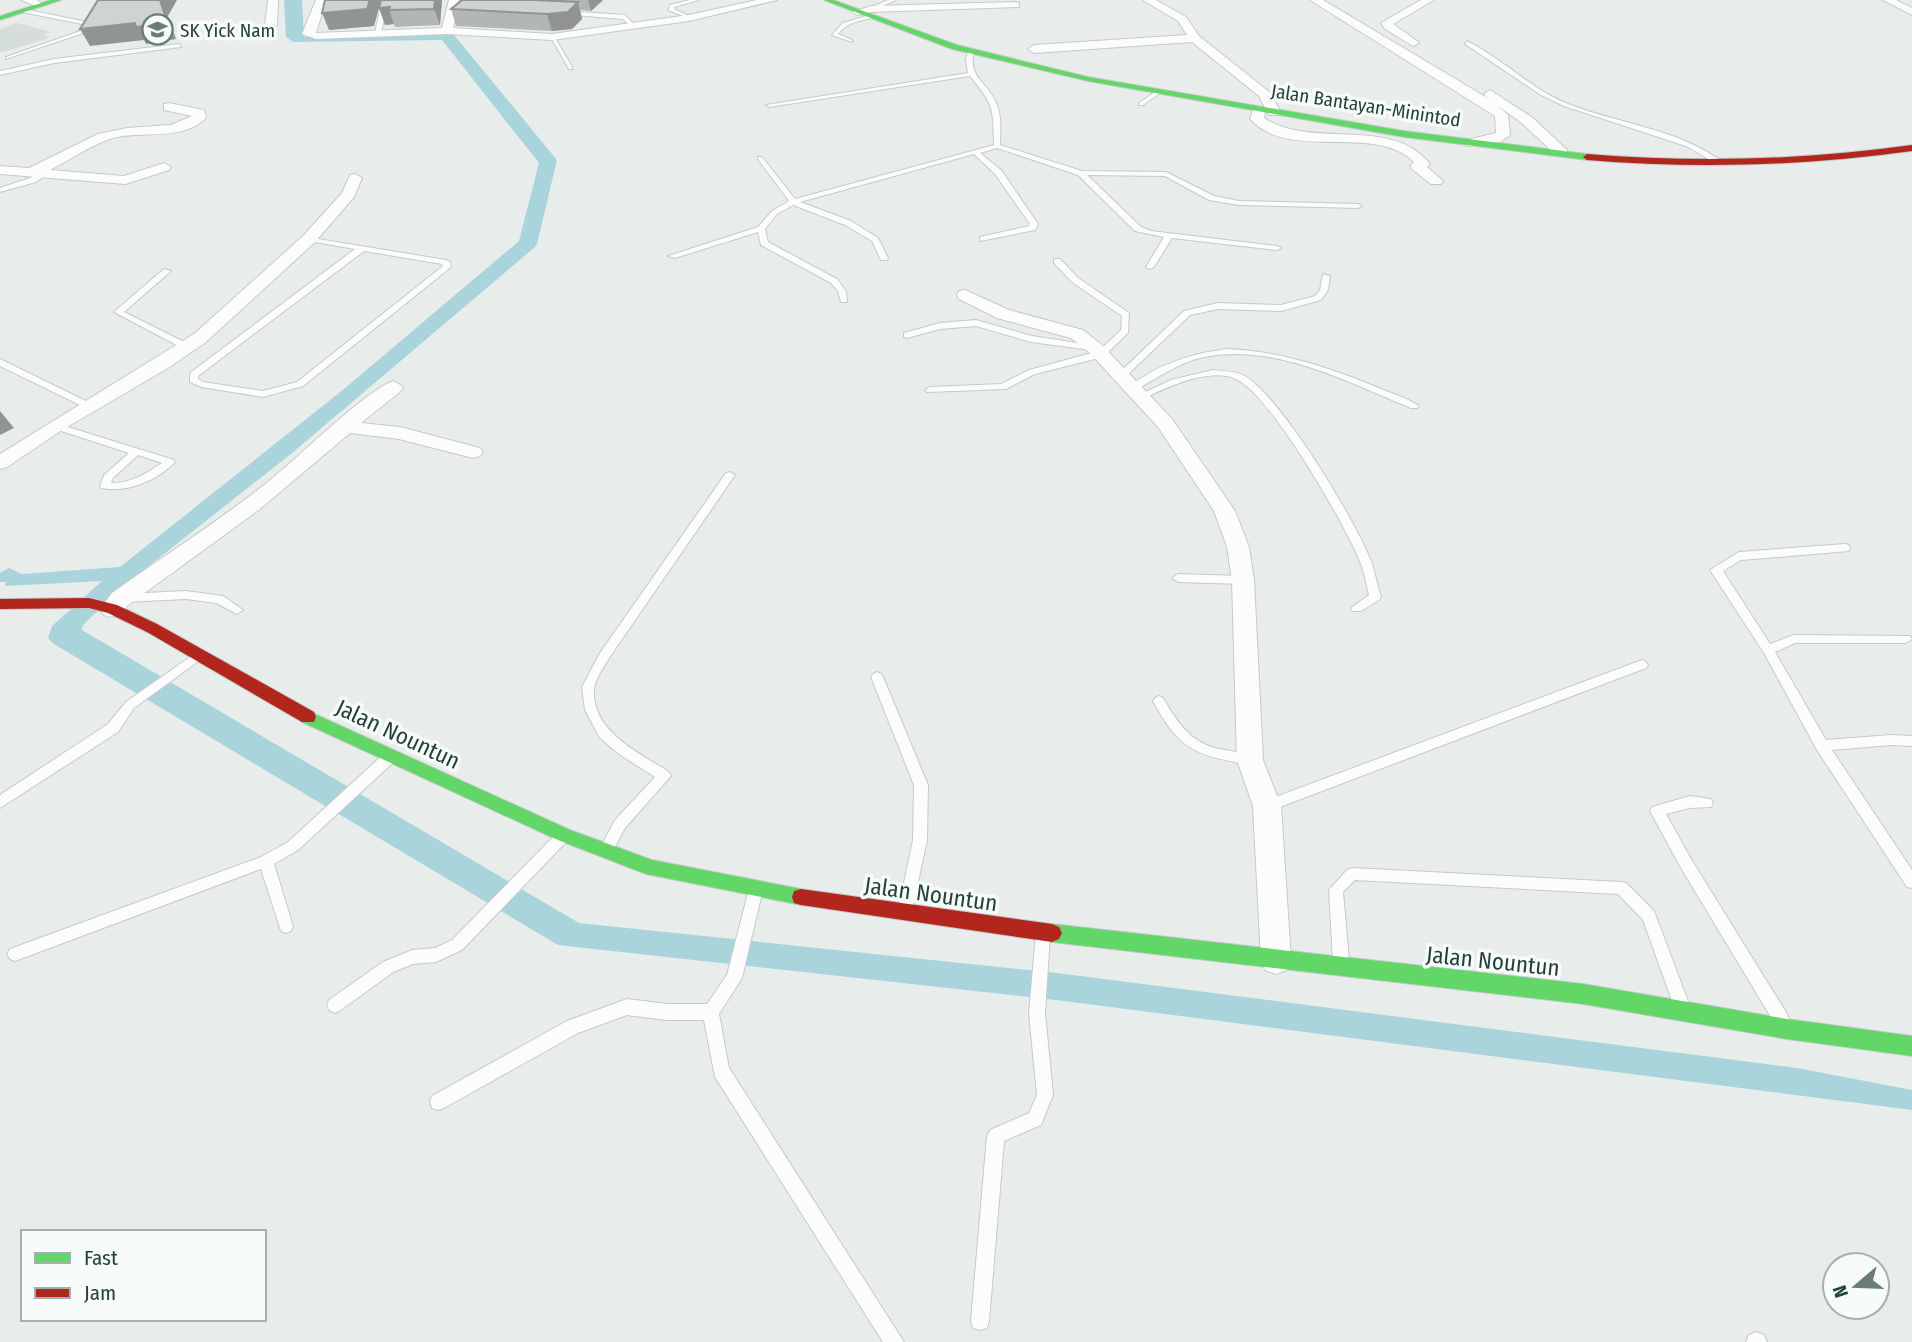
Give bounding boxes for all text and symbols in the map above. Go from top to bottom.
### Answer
school or university icon: SK Yick Nam [140,13,174,47]
place label: SK Yick Nam [180,19,275,42]
street label: Jalan Bantayan-Minintod [1269,79,1462,132]
street label: Jalan Nountun [331,693,465,775]
street label: Jalan Nountun [863,871,999,917]
street label: Jalan Nountun [1425,940,1561,982]
legend [21,1230,266,1321]
text: Fast [84,1245,118,1271]
north arrow [1821,1251,1891,1321]
text: Jam [84,1280,116,1306]
text: N [1828,1282,1853,1301]

